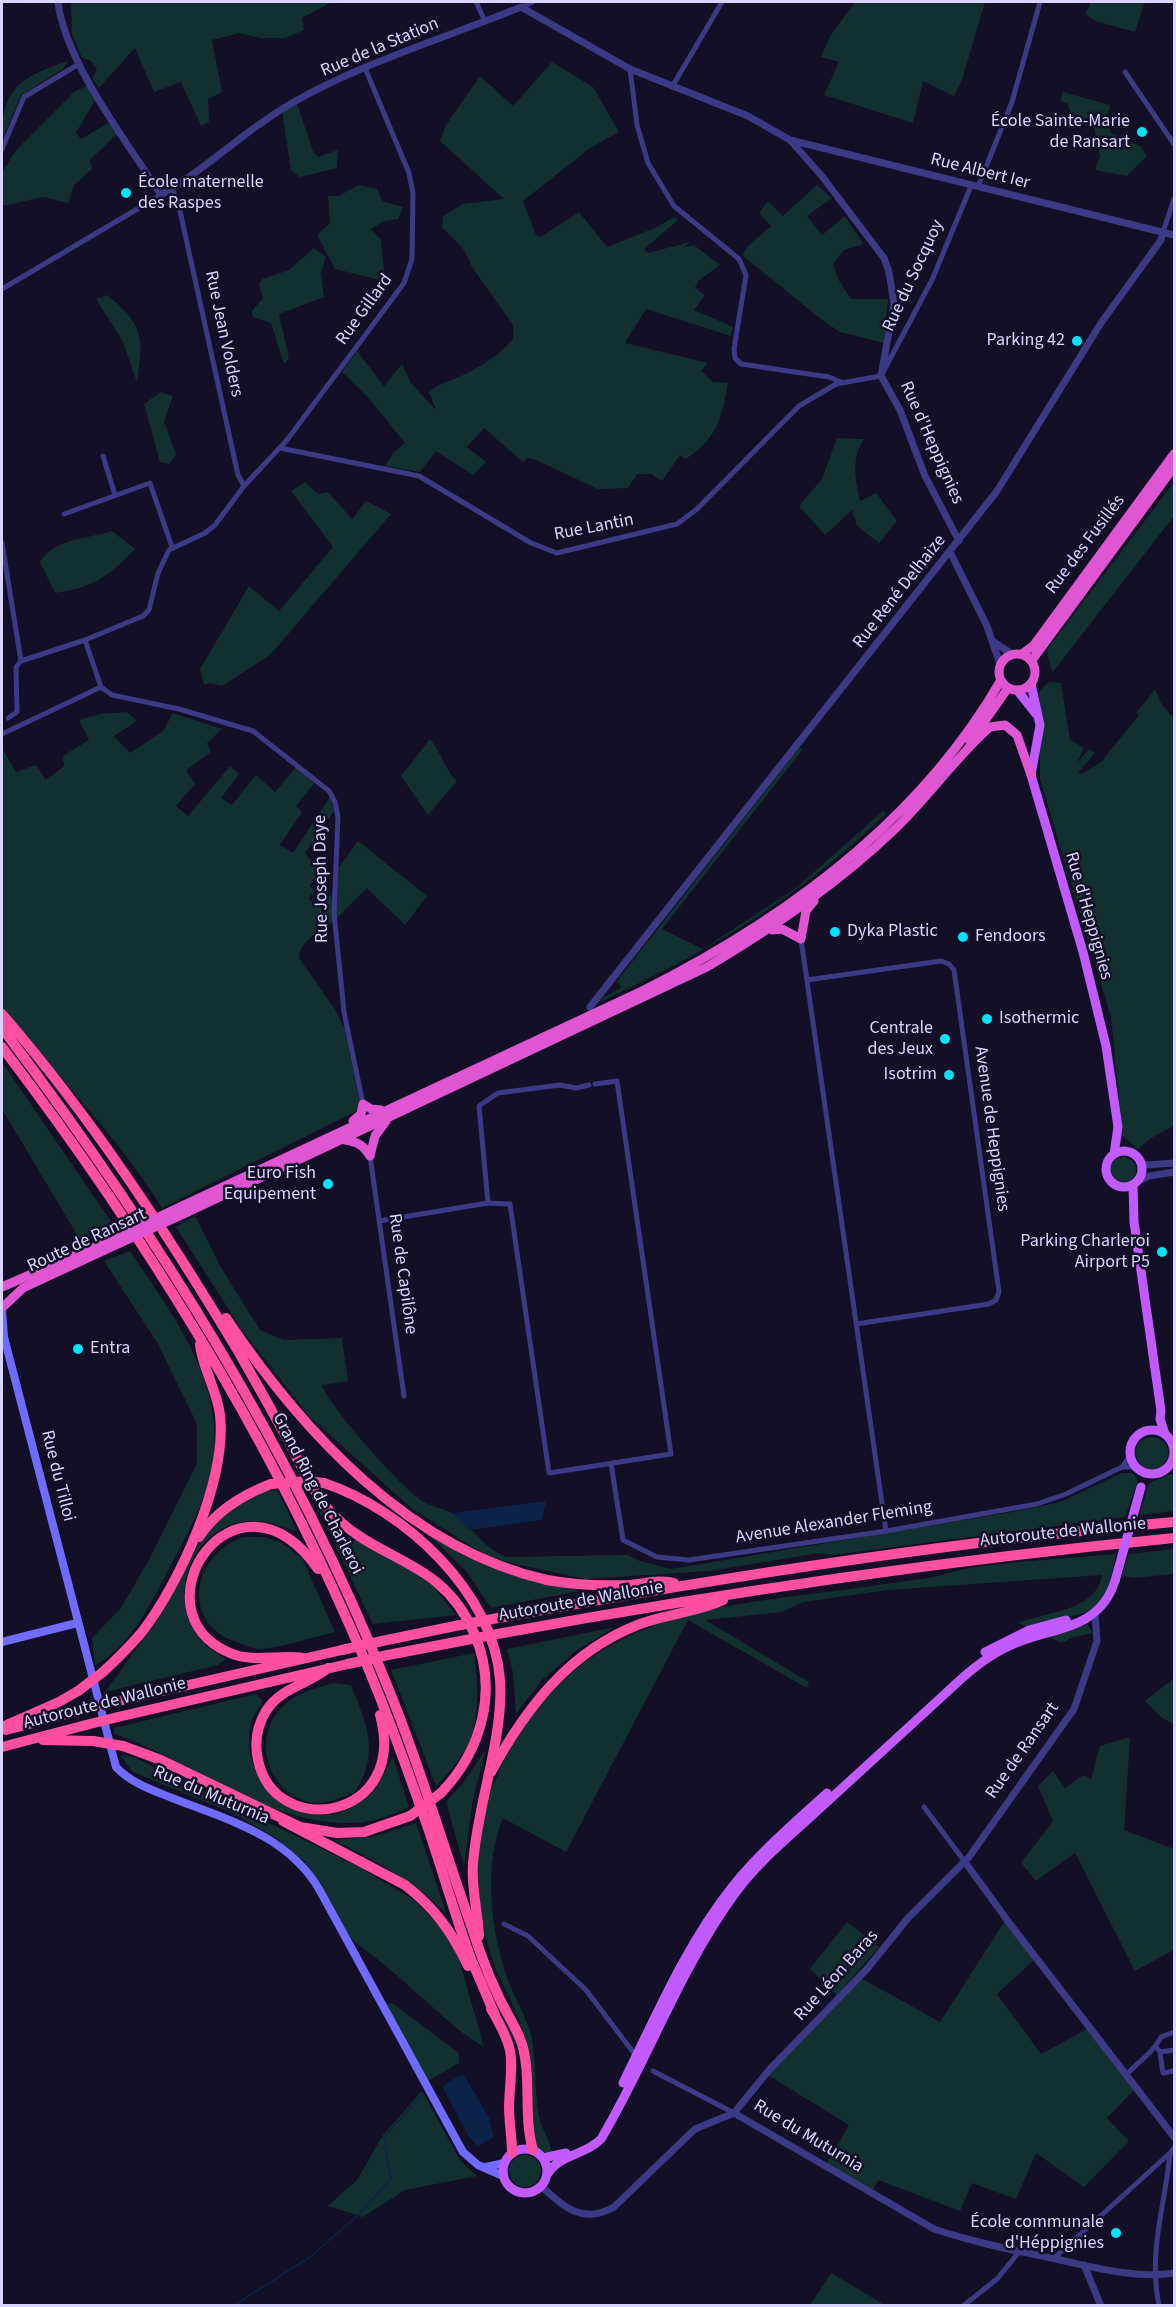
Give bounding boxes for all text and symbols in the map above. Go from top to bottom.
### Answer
street label: Rue de la Station [318,13,442,83]
place label: École Sainte-Marie de Ransart [991,111,1130,154]
marker: École Sainte-Marie de Ransart [1135,125,1149,139]
street label: Rue Albert Ier [928,149,1032,195]
place label: École maternelle des Raspes [138,172,264,214]
marker: École maternelle des Raspes [119,186,133,200]
street label: Rue du Socquoy [879,217,949,335]
street label: Rue Jean Volders [199,269,247,399]
street label: Rue Gillard [332,270,398,350]
place label: Parking 42 [987,330,1065,352]
marker: Parking 42 [1070,334,1084,348]
street label: Rue d'Heppignies [894,378,968,508]
street label: Rue des Fusillés [1042,491,1130,599]
street label: Rue Lantin [552,510,636,546]
street label: Rue René Delhaize [849,531,951,653]
street label: Rue Joseph Daye [310,815,334,943]
street label: Rue d'Heppignies [1059,850,1117,982]
place label: Dyka Plastic [847,921,938,943]
marker: Dyka Plastic [828,925,842,939]
place label: Fendoors [975,926,1046,948]
marker: Fendoors [956,930,970,944]
place label: Isothermic [999,1008,1079,1030]
marker: Isothermic [980,1012,994,1026]
place label: Centrale des Jeux [868,1018,933,1060]
marker: Centrale des Jeux [938,1032,952,1046]
street label: Avenue de Heppignies [969,1045,1013,1213]
place label: Isotrim [884,1064,937,1086]
marker: Isotrim [942,1068,956,1082]
place label: Euro Fish Equipement [224,1163,316,1206]
marker: Euro Fish Equipement [321,1177,335,1191]
street label: Route de Ransart [24,1204,150,1278]
street label: Rue de Capilône [383,1212,421,1336]
place label: Parking Charleroi Airport P5 [1020,1231,1150,1274]
marker: Parking Charleroi Airport P5 [1155,1245,1169,1259]
place label: Entra [90,1338,130,1360]
marker: Entra [71,1342,85,1356]
street label: Grand Ring de Charleroi [267,1410,367,1578]
street label: Rue du Tilloi [35,1428,79,1524]
street label: Avenue Alexander Fleming [734,1497,934,1549]
street label: Autoroute de Wallonie [979,1514,1147,1552]
street label: Autoroute de Wallonie [497,1577,665,1627]
street label: Autoroute de Wallonie [22,1673,188,1735]
street label: Rue de Ransart [982,1698,1064,1804]
street label: Rue du Muturnia [150,1762,272,1830]
street label: Rue Léon Baras [790,1926,884,2026]
street label: Rue du Muturnia [749,2096,867,2178]
place label: École communale d'Héppignies [970,2212,1104,2254]
marker: École communale d'Héppignies [1109,2226,1123,2240]

